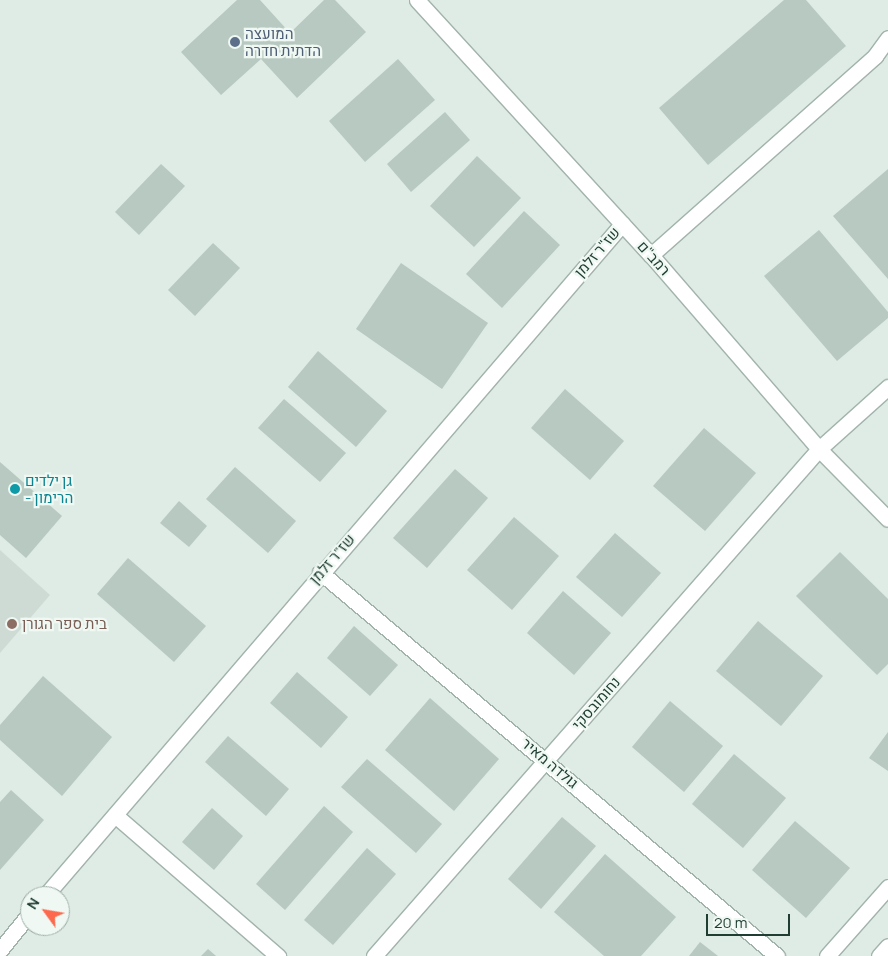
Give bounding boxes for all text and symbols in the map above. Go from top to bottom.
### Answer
place label: המועצה הדתית חדרה [245,24,321,59]
marker: המועצה הדתית חדרה [229,36,241,48]
street label: שז"ר זלמן [570,223,624,281]
street label: רמב"ם [634,237,674,279]
place label: גן ילדים - הרימון [25,471,73,506]
marker: גן ילדים - הרימון [9,483,21,495]
street label: שז"ר זלמן [305,530,359,588]
place label: בית ספר הגורן [22,615,107,633]
marker: בית ספר הגורן [6,618,18,630]
street label: נחומובסקי [568,673,624,733]
street label: גולדה מאיר [518,734,582,792]
north arrow [20,886,70,936]
text: N [22,894,43,913]
scale bar [708,904,792,936]
text: 20 m [714,912,747,933]

